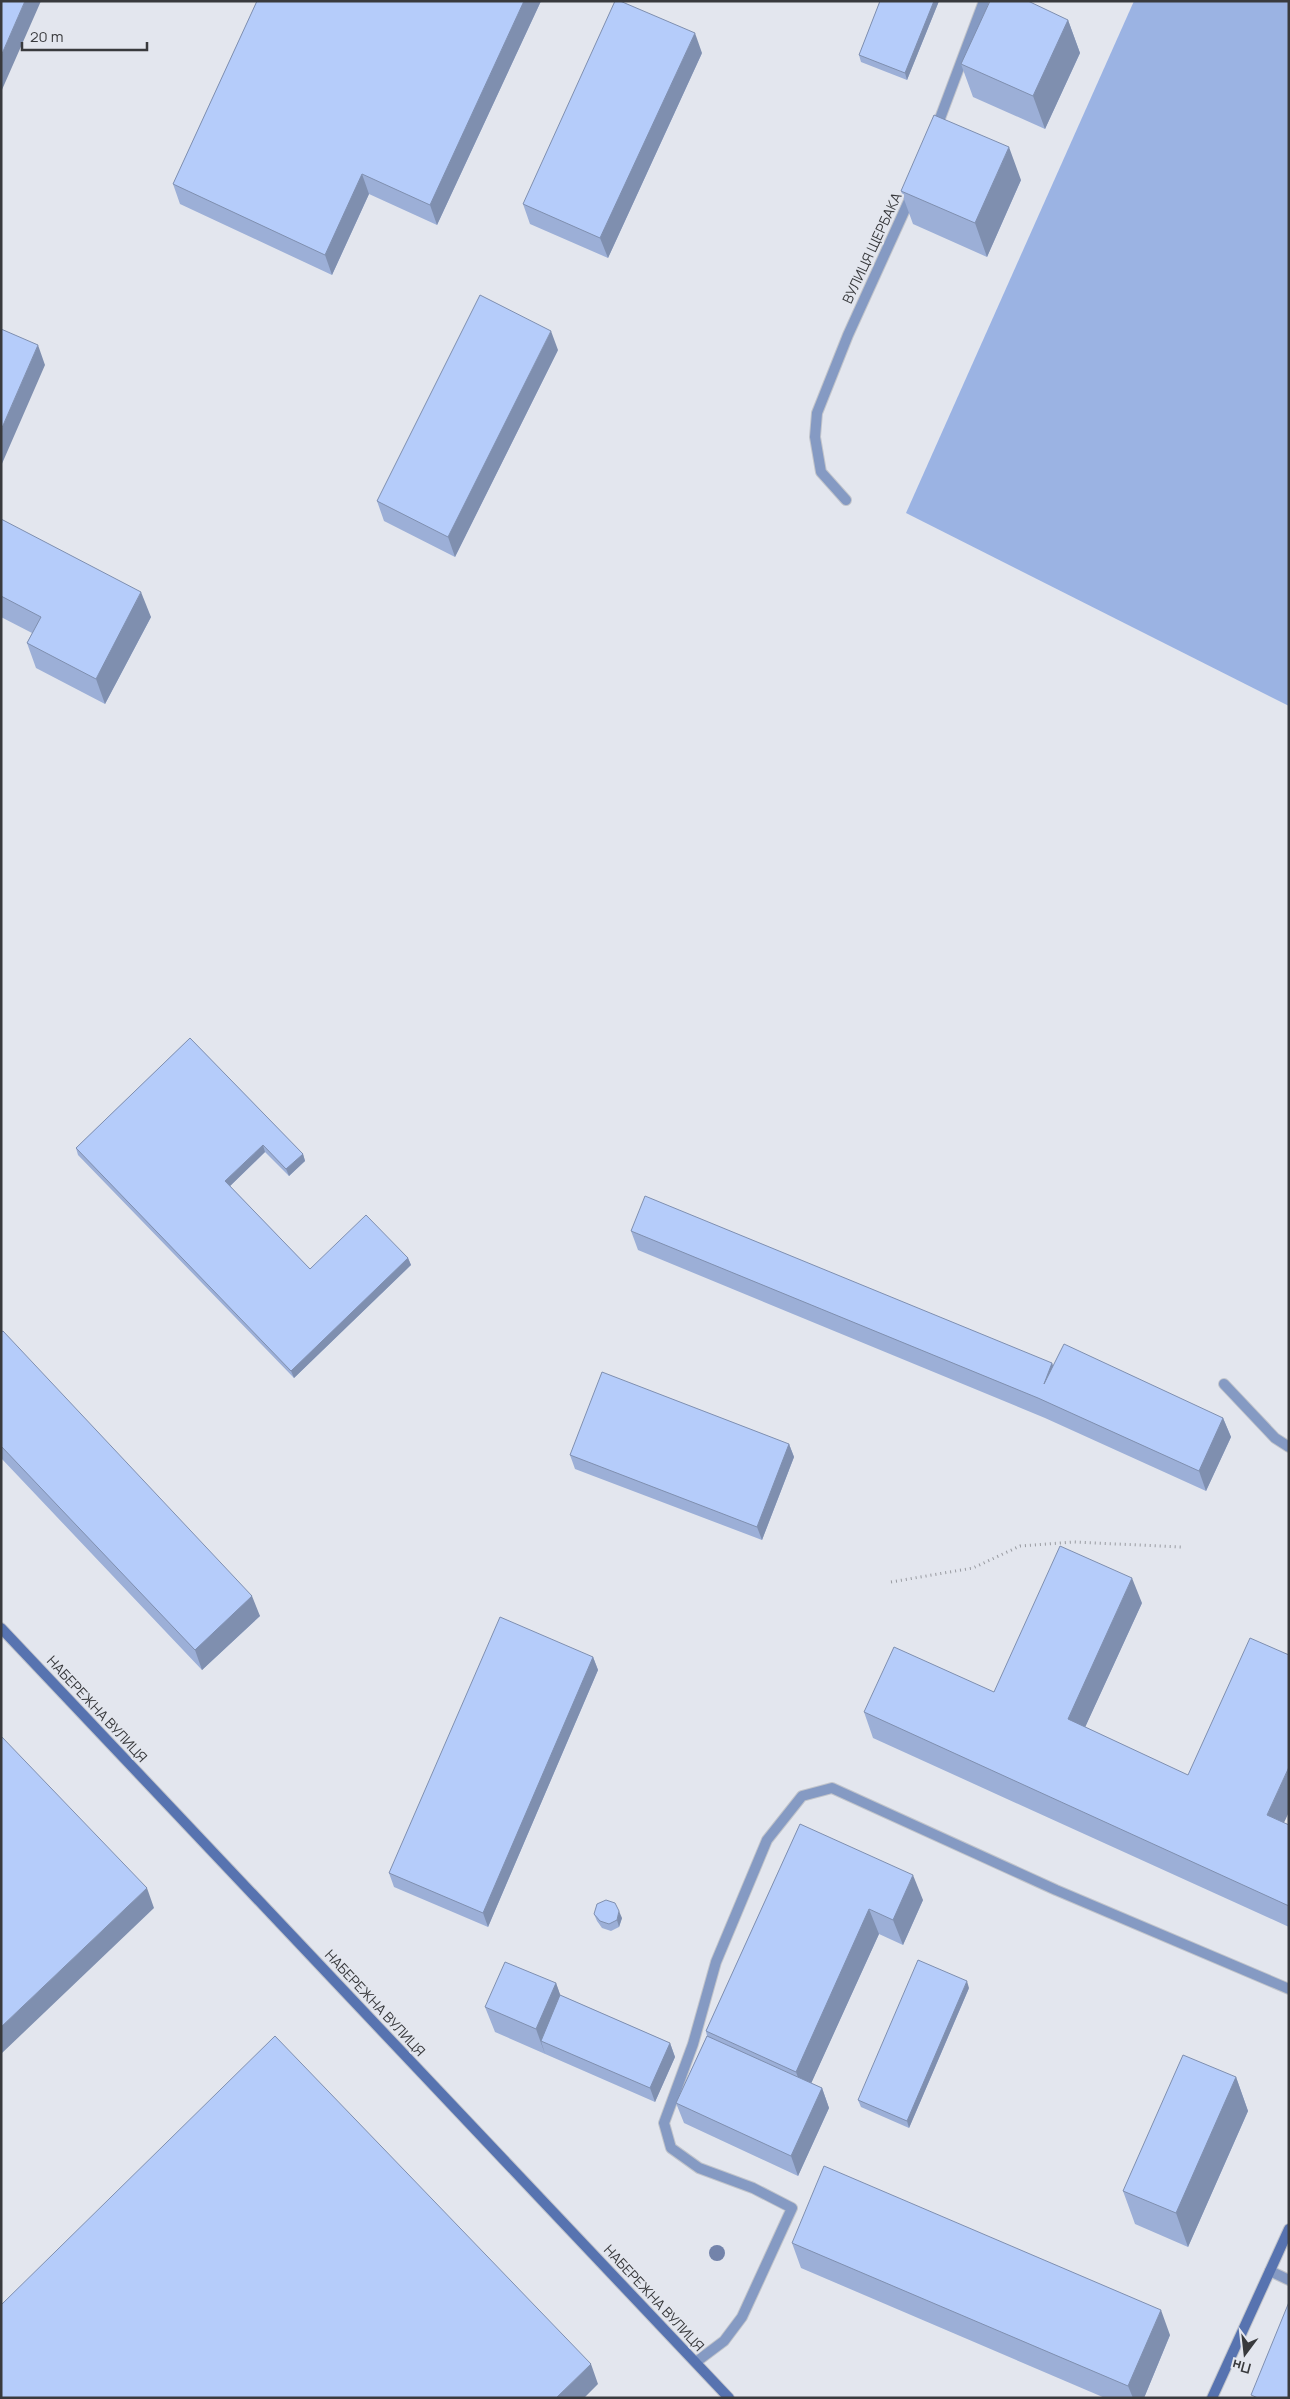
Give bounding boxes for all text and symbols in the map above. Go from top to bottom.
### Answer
scale bar [22,20,148,52]
text: 20 m [30,26,63,47]
street label: ВУЛИЦЯ ЩЕРБАКА [837,189,906,306]
street label: НАБЕРЕЖНА ВУЛИЦЯ [43,1651,152,1766]
street label: НАБЕРЕЖНА ВУЛИЦЯ [321,1945,430,2060]
street label: НАБЕРЕЖНА ВУЛИЦЯ [600,2240,709,2355]
north arrow [1220,2329,1270,2379]
text: Пн [1230,2355,1253,2379]

